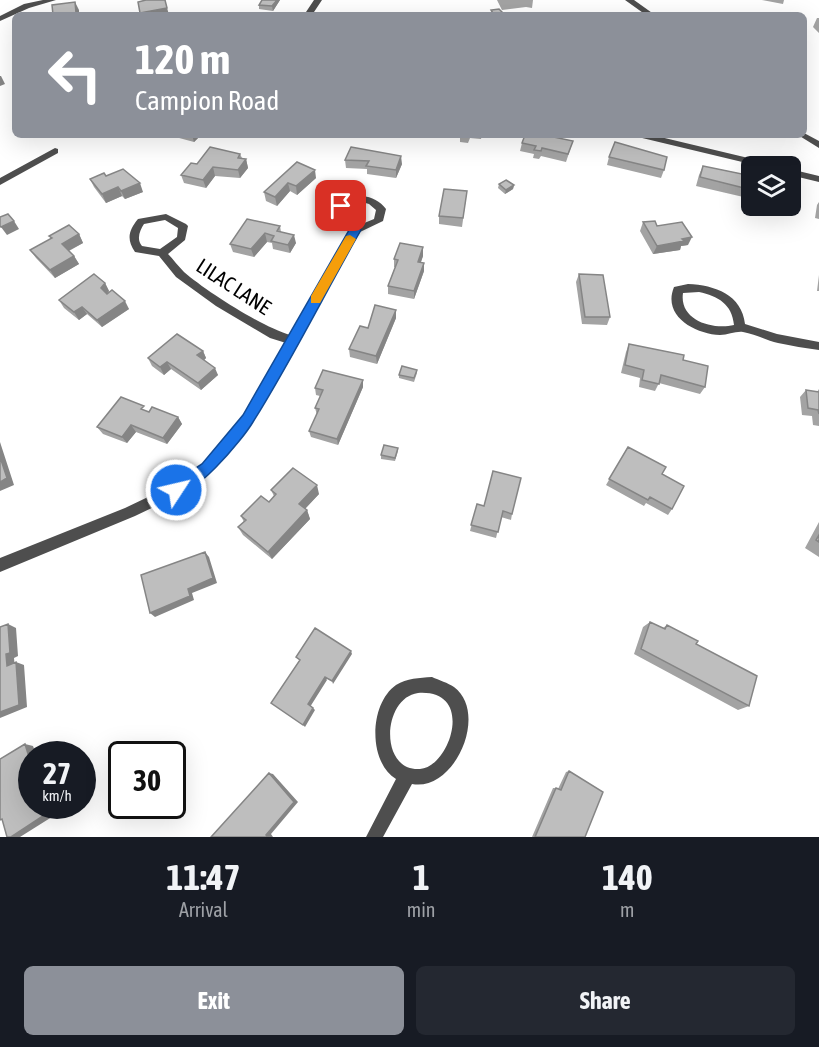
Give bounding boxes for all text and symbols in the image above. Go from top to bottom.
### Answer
text: 120 m [135,35,230,83]
icon: left [36,36,114,114]
text: Campion Road [135,85,279,116]
map controls [741,156,801,216]
button: layers [741,156,801,216]
pin [315,180,366,231]
icon: arrive [324,189,357,222]
street label: LILAC LANE [192,253,276,319]
position arrow [144,458,208,522]
speed limit sign: 30 [108,741,186,819]
text: 27 [43,756,71,790]
text: km/h [42,787,72,804]
text: 11:47 [166,856,240,898]
text: 1 [413,856,430,898]
text: 140 [602,856,653,898]
text: Arrival [179,898,228,921]
text: min [407,898,436,921]
text: m [620,898,634,921]
button: Exit [24,966,404,1035]
button: Share [416,966,795,1035]

